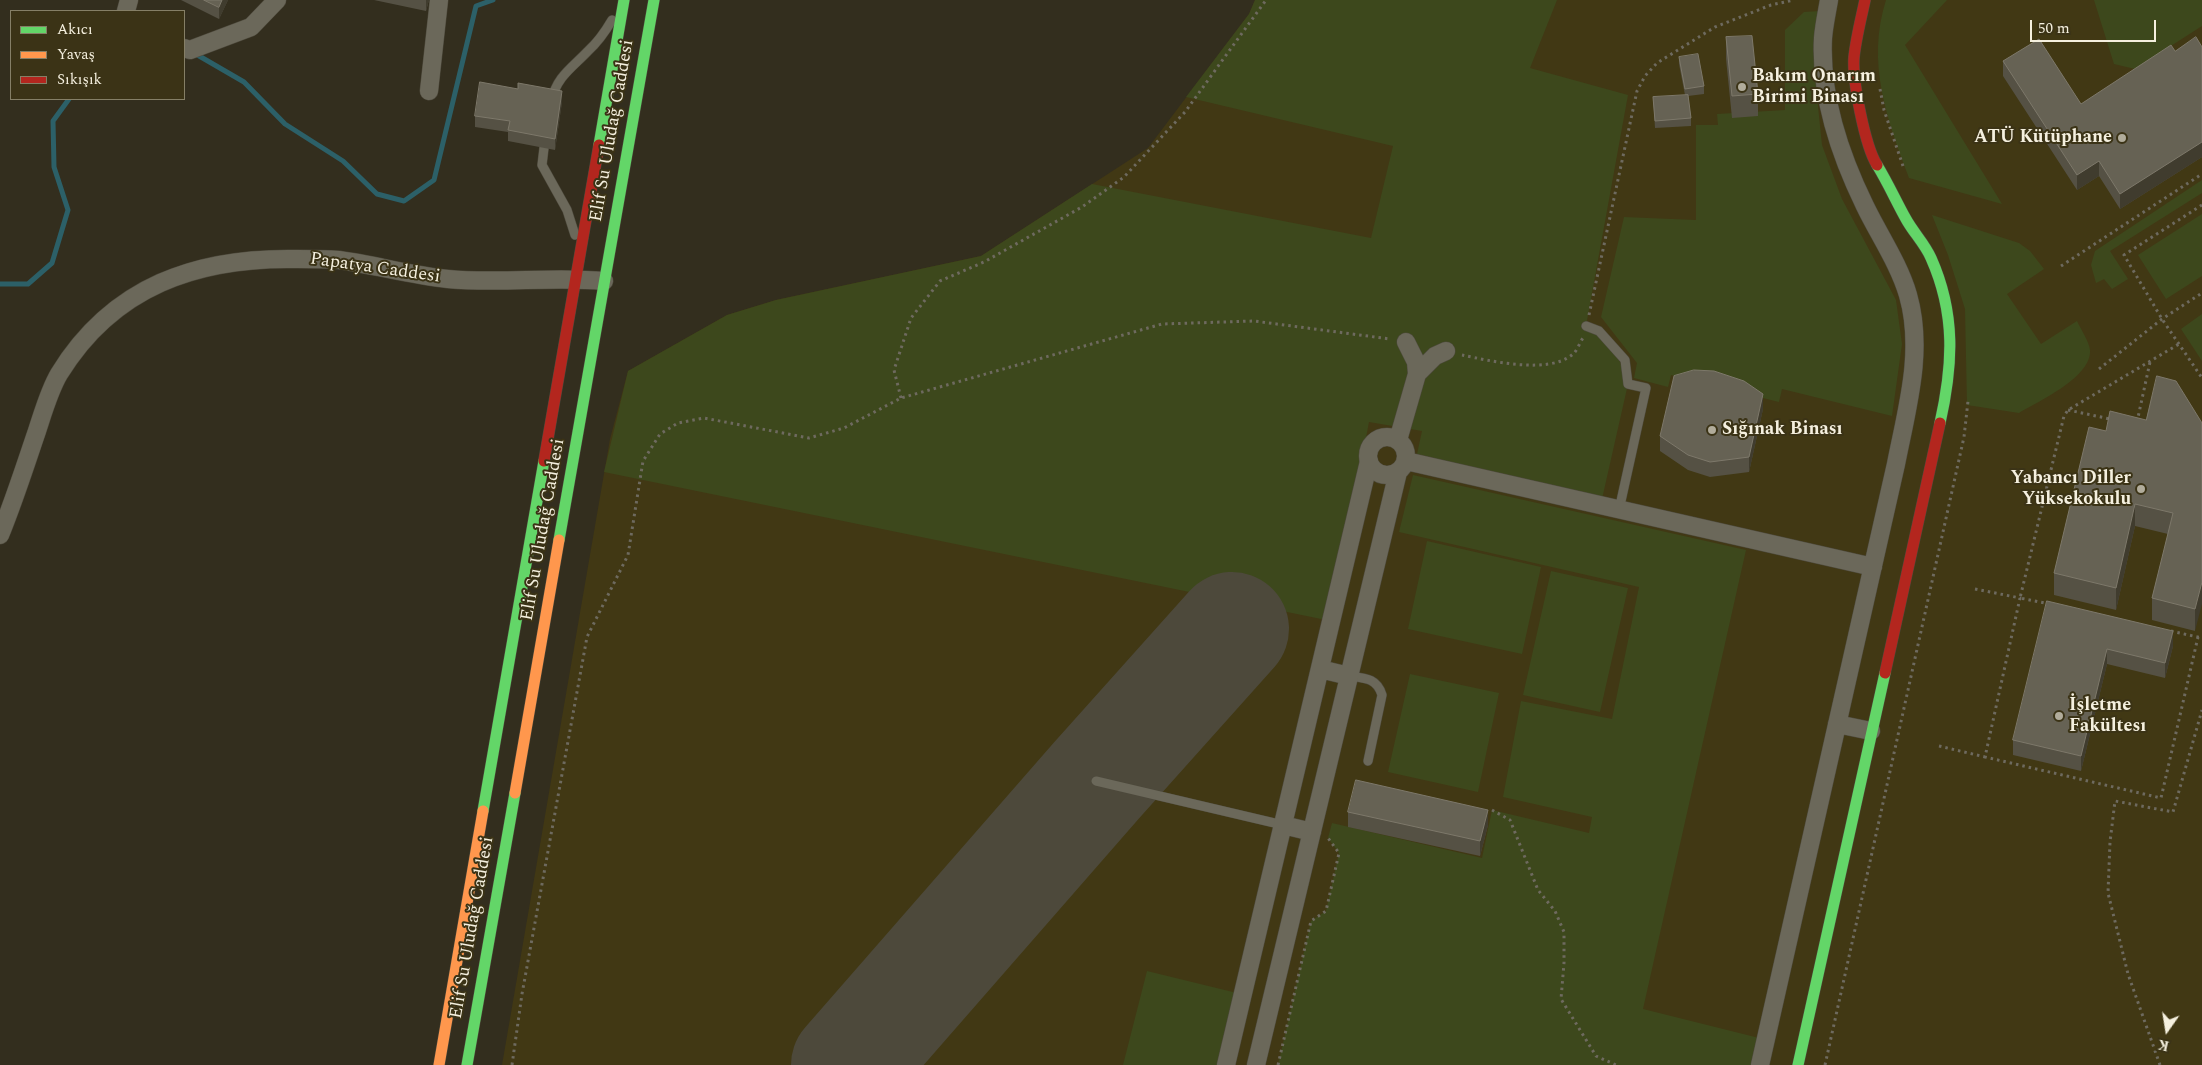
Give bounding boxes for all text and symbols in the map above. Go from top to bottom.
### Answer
legend [10,10,185,100]
scale bar [2032,10,2158,42]
text: 50 m [2038,17,2070,40]
text: Akıcı [57,18,93,41]
street label: Elif Su Uludağ Caddesi [586,38,640,224]
text: Yavaş [57,43,95,66]
place label: Bakım Onarım Birimi Binası [1752,66,1876,108]
text: Sıkışık [57,68,102,91]
marker: Bakım Onarım Birimi Binası [1736,81,1748,93]
place label: ATÜ Kütüphane [1974,127,2112,149]
marker: ATÜ Kütüphane [2116,132,2128,144]
street label: Papatya Caddesi [308,249,442,289]
place label: Sığınak Binası [1722,419,1843,441]
marker: Sığınak Binası [1706,424,1718,436]
street label: Elif Su Uludağ Caddesi [517,437,571,623]
place label: Yabancı Diller Yüksekokulu [2011,468,2131,510]
marker: Yabancı Diller Yüksekokulu [2135,483,2147,495]
place label: İşletme Fakültesı [2069,695,2146,738]
marker: İşletme Fakültesı [2053,710,2065,722]
street label: Elif Su Uludağ Caddesi [446,835,500,1021]
north arrow [2142,1005,2192,1055]
text: K [2156,1034,2171,1057]

